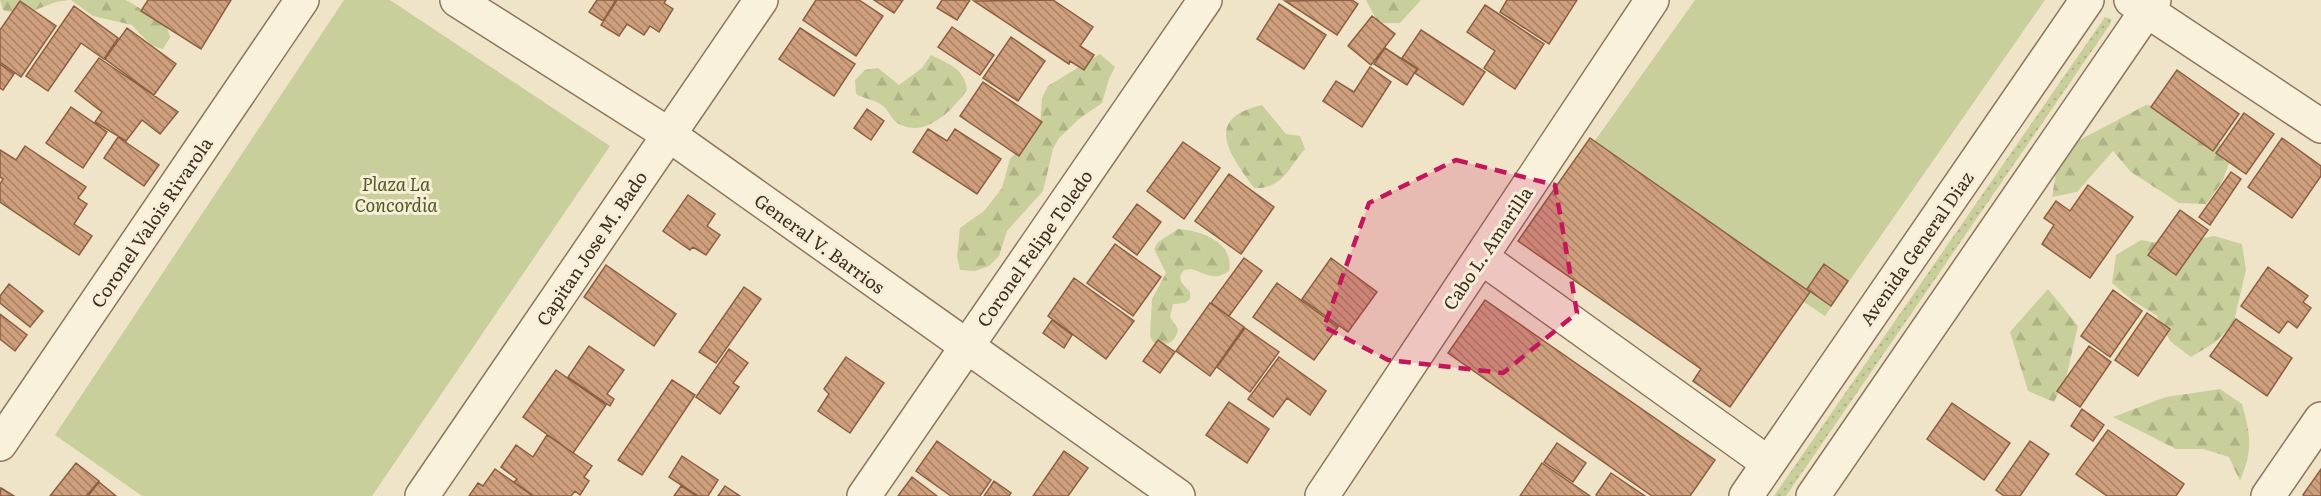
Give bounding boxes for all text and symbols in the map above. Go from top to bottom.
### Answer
street label: Coronel Valois Rivarola [84,131,218,313]
street label: Coronel Felipe Toledo [969,164,1099,332]
street label: Capitan Jose M. Bado [529,165,653,331]
street label: Avenida General Diaz [1852,165,1980,331]
park label: Plaza La Concordia [354,170,438,218]
street label: Cabo L. Amarilla [1436,181,1539,315]
street label: General V. Barrios [749,186,891,300]

